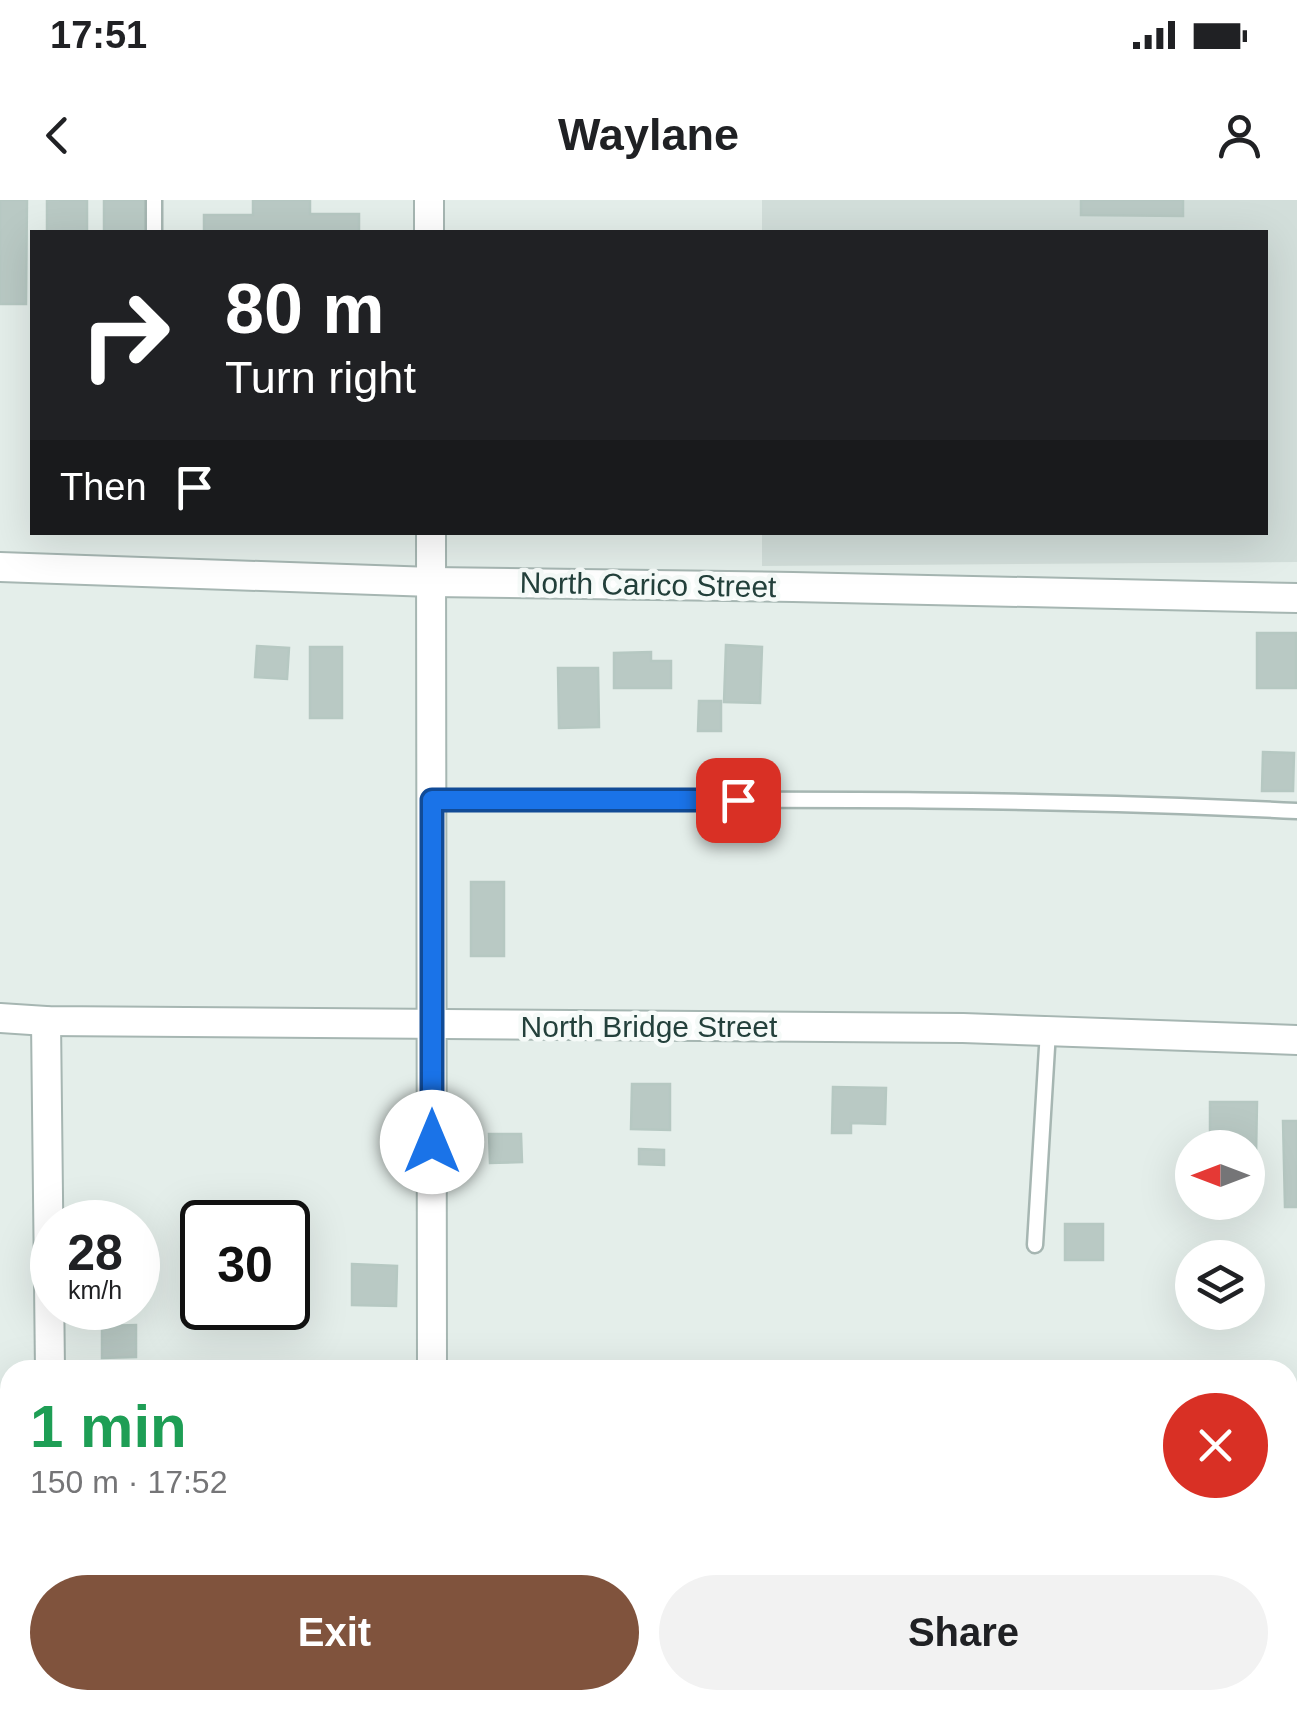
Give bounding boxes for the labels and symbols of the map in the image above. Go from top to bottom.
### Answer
street label: North Carico Street [519,566,777,603]
pin [696,758,781,843]
street label: North Bridge Street [521,1010,778,1043]
position arrow [380,1090,484,1194]
north arrow [1175,1130,1265,1220]
speed limit sign: 30 [180,1200,310,1330]

